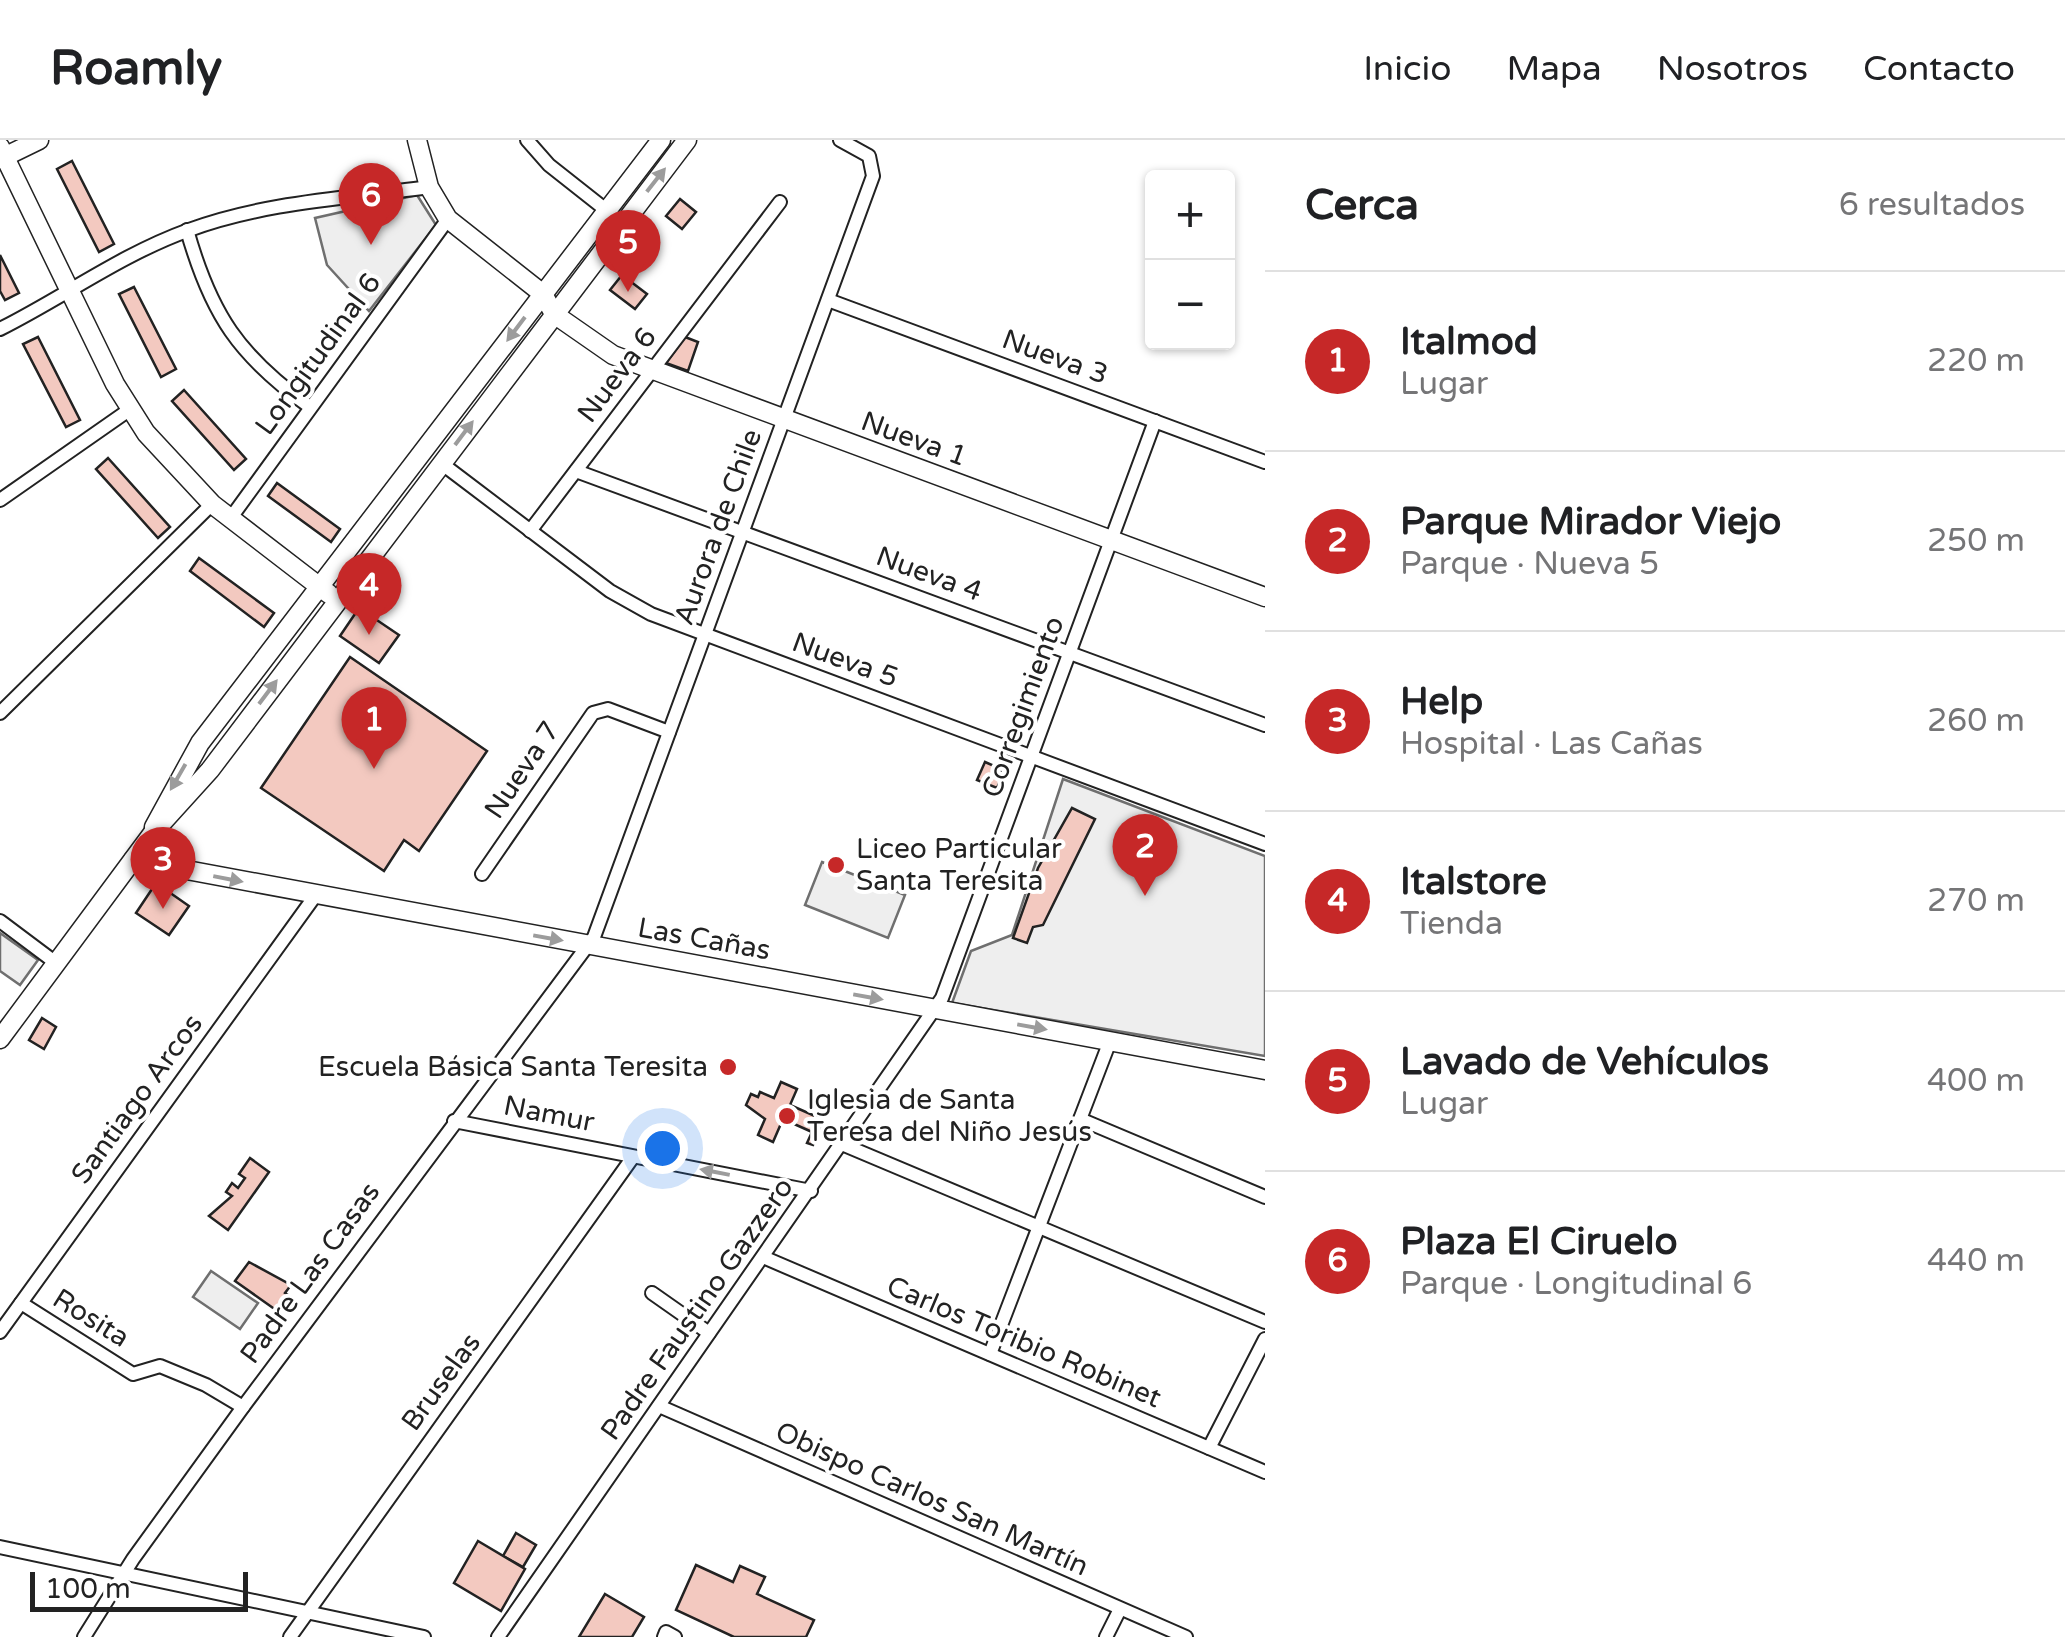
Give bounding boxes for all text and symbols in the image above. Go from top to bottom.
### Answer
text: Roamly [50,40,222,98]
text: Inicio [1363,48,1452,90]
text: Mapa [1507,48,1602,90]
text: Nosotros [1657,48,1808,90]
text: Contacto [1863,48,2015,90]
pin: 6 [338,162,404,245]
one-way arrow [645,168,666,193]
map controls [1145,170,1235,350]
button: + [1145,170,1235,260]
text: Cerca [1305,180,1419,231]
text: 6 resultados [1839,186,2025,224]
pin: 5 [596,210,660,292]
button: − [1145,260,1235,350]
street label: Longitudinal 6 [248,266,388,442]
one-way arrow [507,316,527,342]
text: Italmod [1400,319,1538,365]
street label: Nueva 6 [570,321,664,429]
street label: Nueva 3 [997,322,1113,392]
text: 1 [1327,342,1348,380]
text: 220 m [1927,342,2025,380]
text: Lugar [1400,365,1488,403]
street label: Nueva 1 [856,404,972,474]
one-way arrow [453,420,473,446]
street label: Aurora de Chile [667,425,769,629]
text: Parque Mirador Viejo [1400,499,1781,545]
text: 2 [1327,522,1348,560]
text: 250 m [1927,522,2025,560]
street label: Nueva 4 [871,539,987,609]
text: Parque · Nueva 5 [1400,545,1659,583]
pin: 4 [336,552,402,635]
street label: Corregimiento [974,612,1072,802]
street label: Nueva 5 [787,625,903,695]
one-way arrow [258,679,278,705]
text: Help [1400,679,1483,725]
pin: 1 [342,686,406,769]
text: 3 [1327,702,1348,740]
text: 260 m [1927,702,2025,740]
street label: Nueva 7 [477,715,567,825]
text: Hospital · Las Cañas [1400,725,1703,763]
one-way arrow [170,763,187,792]
pin: 2 [1112,814,1178,896]
pin: 3 [130,826,196,909]
place label: Liceo Particular Santa Teresita [856,832,1062,898]
marker: Liceo Particular Santa Teresita [825,854,847,876]
text: Italstore [1400,859,1547,905]
one-way arrow [213,872,244,888]
text: 4 [1327,882,1348,920]
text: 270 m [1927,882,2025,920]
text: Tienda [1400,905,1503,943]
street label: Las Cañas [635,911,773,967]
one-way arrow [533,931,564,946]
one-way arrow [852,990,884,1005]
street label: Santiago Arcos [64,1008,210,1190]
one-way arrow [1017,1020,1048,1035]
text: Lavado de Vehículos [1400,1039,1769,1085]
place label: Escuela Básica Santa Teresita [318,1050,708,1084]
marker: Escuela Básica Santa Teresita [717,1056,739,1078]
text: 5 [1327,1062,1348,1100]
text: 400 m [1927,1062,2025,1100]
place label: Iglesia de Santa Teresa del Niño Jesús [807,1083,1092,1149]
text: Lugar [1400,1085,1488,1123]
street label: Namur [501,1089,597,1139]
marker: Iglesia de Santa Teresa del Niño Jesús [776,1105,798,1127]
your location [637,1123,688,1174]
one-way arrow [699,1164,730,1180]
street label: Padre Faustino Gazzero [593,1171,801,1447]
street label: Padre Las Casas [233,1176,387,1370]
text: Plaza El Ciruelo [1400,1219,1678,1265]
text: 6 [1327,1242,1348,1280]
text: 440 m [1927,1242,2025,1280]
text: Parque · Longitudinal 6 [1400,1265,1752,1303]
street label: Carlos Toribio Robinet [882,1269,1167,1415]
street label: Rosita [46,1281,136,1355]
street label: Bruselas [394,1327,488,1437]
street label: Obispo Carlos San Martín [770,1415,1094,1583]
scale bar [30,1567,248,1612]
text: 100 m [45,1572,131,1606]

